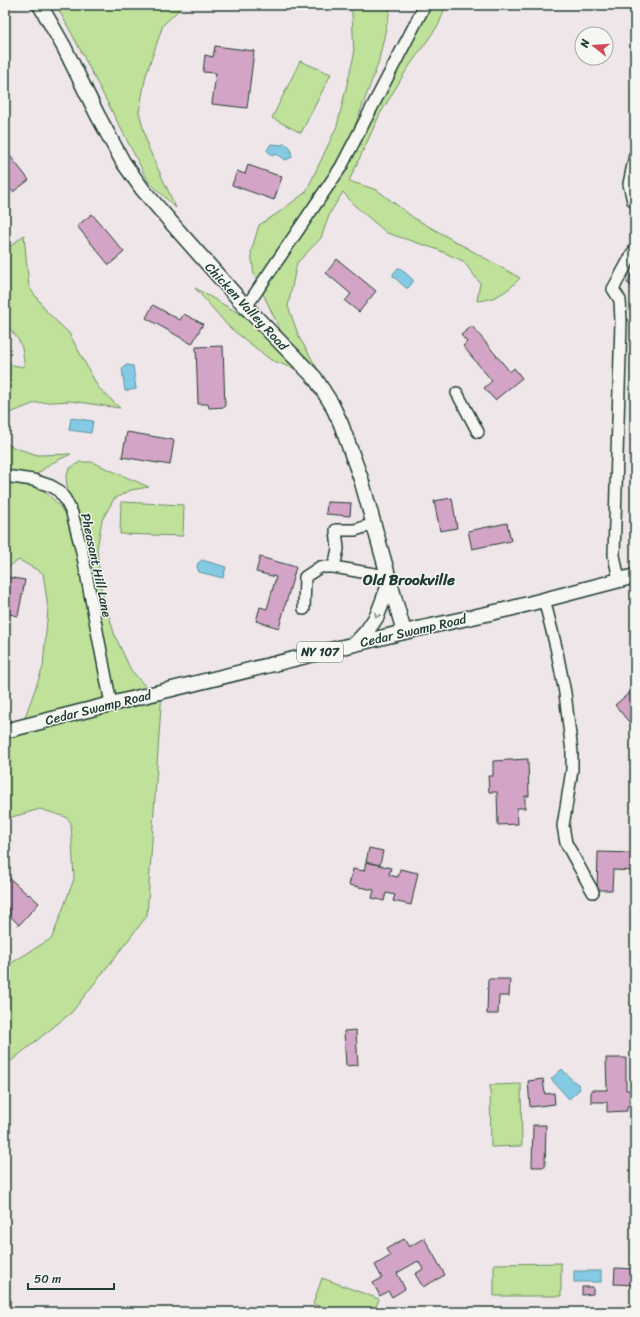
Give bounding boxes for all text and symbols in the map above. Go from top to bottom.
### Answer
north arrow [574,26,614,66]
text: N [574,36,595,51]
street label: Chicken Valley Road [199,257,295,357]
street label: Pheasant Hill Lane [74,511,119,619]
district label: Old Brookville [362,567,455,593]
street label: Cedar Swamp Road [358,607,470,654]
one-way arrow [374,611,382,618]
road number: NY 107 [297,642,343,662]
street label: Cedar Swamp Road [43,683,155,732]
scale bar [28,1265,114,1291]
text: 50 m [34,1268,61,1290]

